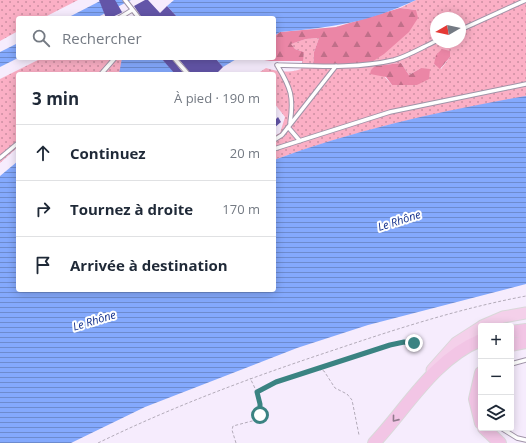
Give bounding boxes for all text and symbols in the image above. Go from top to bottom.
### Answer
north arrow [430,12,466,48]
search box [16,16,276,60]
icon: search [30,27,52,49]
text: Rechercher [62,28,142,48]
text: 3 min [32,87,79,110]
text: À pied · 190 m [174,89,260,107]
icon: ahead [32,142,54,164]
text: Continuez [70,143,146,163]
text: 20 m [230,144,260,162]
icon: right [32,198,54,220]
text: Tournez à droite [70,199,193,219]
text: 170 m [222,200,260,218]
water label: Le Rhône [376,206,423,234]
icon: arrive [32,254,54,276]
text: Arrivée à destination [70,255,228,275]
water label: Le Rhône [71,306,118,334]
map controls [478,323,514,431]
button: + [478,323,514,359]
route end [405,334,423,352]
button: − [478,359,514,395]
button: layers [478,395,514,431]
route start [251,406,269,424]
one-way arrow [392,414,399,421]

